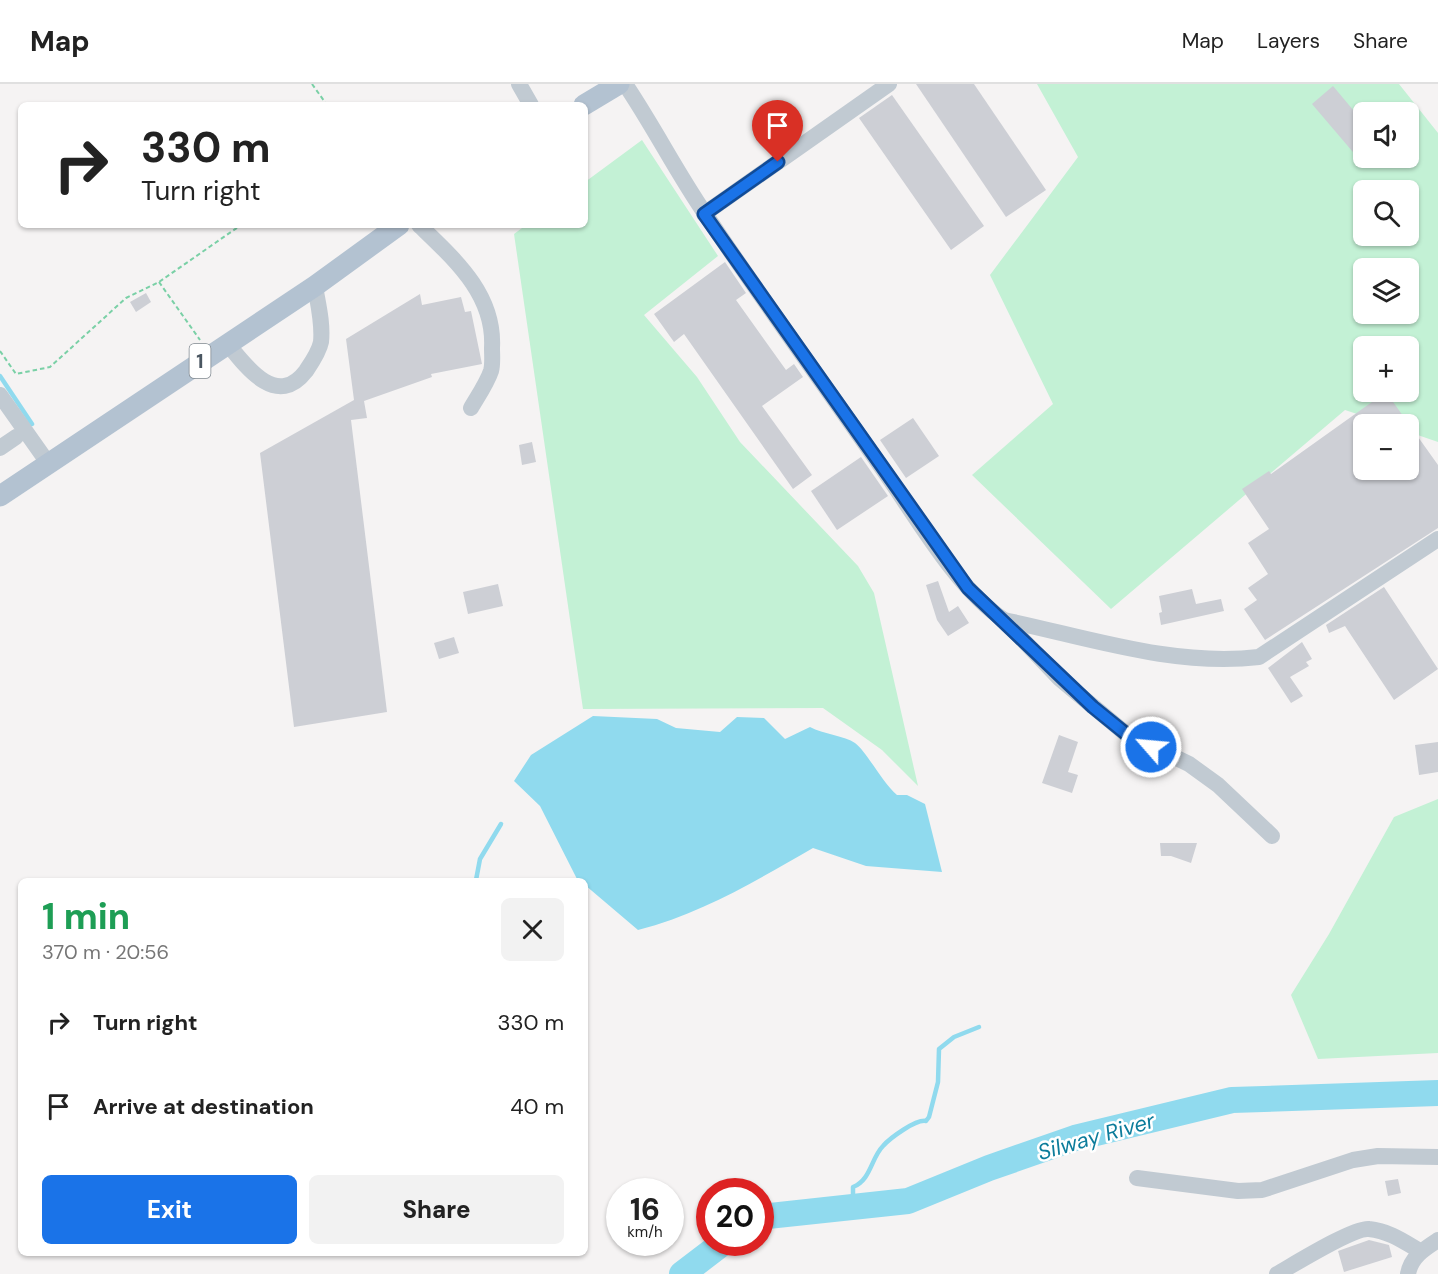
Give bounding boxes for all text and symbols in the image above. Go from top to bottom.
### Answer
text: Map [30,23,90,60]
text: Map [1182,27,1224,55]
text: Layers [1257,27,1320,55]
text: Share [1353,27,1408,55]
pin [752,100,803,162]
map controls [1353,102,1419,480]
button: sound [1353,102,1419,168]
icon: arrive [761,109,794,142]
text: 330 m [141,120,271,175]
icon: right [42,126,120,204]
text: Turn right [141,173,261,208]
button: search [1353,180,1419,246]
button: layers [1353,258,1419,324]
button: + [1353,336,1419,402]
road number: 1 [190,344,210,378]
button: − [1353,414,1419,480]
position arrow [1119,715,1183,779]
text: 1 min [42,893,130,940]
button: close [501,898,564,961]
text: 370 m · 20:56 [42,939,169,965]
icon: right [42,1006,75,1039]
text: Turn right [93,1008,198,1037]
text: 330 m [497,1008,564,1037]
icon: arrive [42,1090,75,1123]
text: Arrive at destination [93,1092,314,1121]
text: 40 m [510,1092,564,1121]
water label: Silway River [1034,1106,1159,1167]
button: Exit [42,1175,297,1244]
button: Share [309,1175,564,1244]
speed limit sign: 20 [696,1178,774,1256]
text: 16 [630,1190,660,1229]
text: km/h [627,1222,663,1242]

